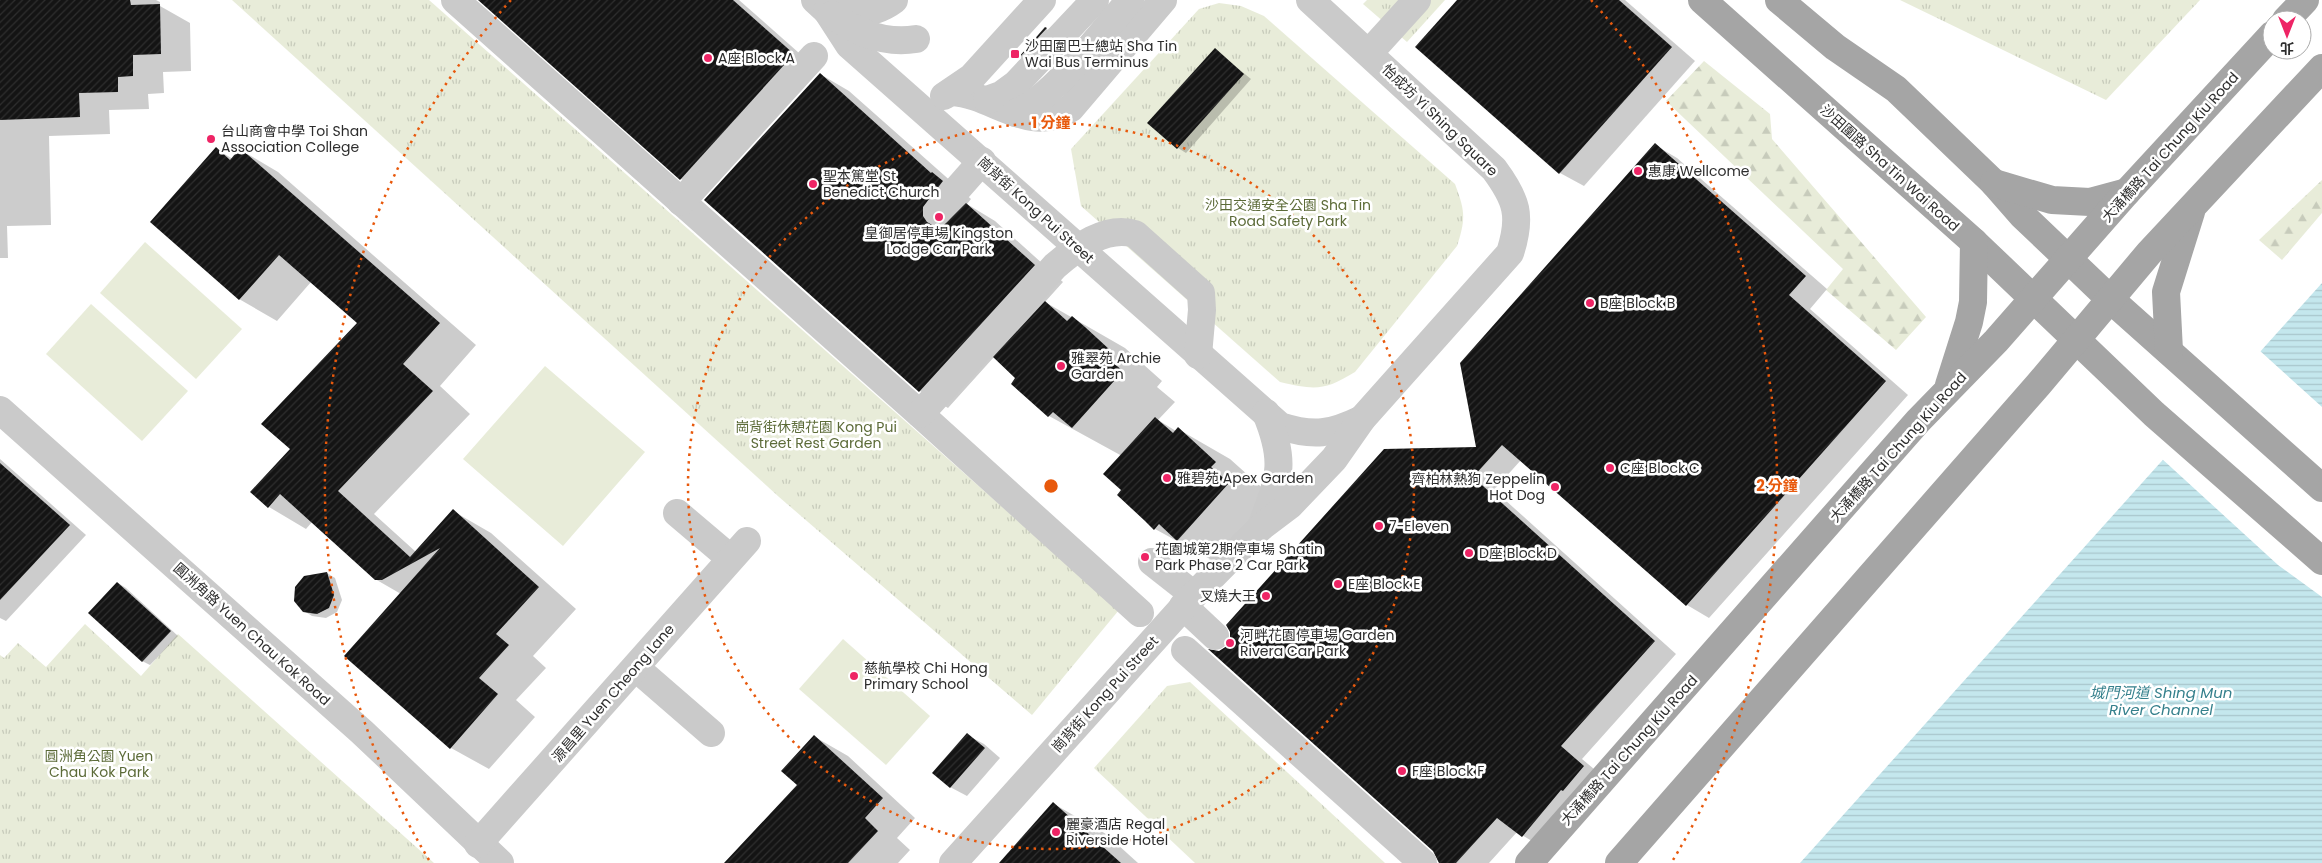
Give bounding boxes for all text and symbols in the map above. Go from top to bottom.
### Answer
north arrow [2262,10,2312,60]
place label: 沙田圍巴士總站 Sha Tin Wai Bus Terminus [1025,36,1177,72]
text: 北 [2280,38,2294,58]
place label: A座 Block A [718,48,795,68]
marker: 沙田圍巴士總站 Sha Tin Wai Bus Terminus [1009,48,1021,60]
marker: A座 Block A [702,52,714,64]
street label: 怡成坊 Yi Shing Square [1378,59,1503,181]
street label: 大涌橋路 Tai Chung Kiu Road [2097,68,2243,226]
street label: 沙田圍路 Sha Tin Wai Road [1816,100,1964,236]
text: 1 分鐘 [1032,112,1070,133]
place label: 台山商會中學 Toi Shan Association College [221,121,368,157]
marker: 台山商會中學 Toi Shan Association College [205,133,217,145]
street label: 崗背街 Kong Pui Street [973,152,1099,268]
place label: 惠康 Wellcome [1648,161,1750,181]
marker: 惠康 Wellcome [1632,165,1644,177]
place label: 聖本篤堂 St Benedict Church [823,166,940,202]
marker: 聖本篤堂 St Benedict Church [807,178,819,190]
park label: 沙田交通安全公園 Sha Tin Road Safety Park [1205,195,1371,231]
marker: 皇御居停車場 Kingston Lodge Car Park [933,211,945,223]
place label: 皇御居停車場 Kingston Lodge Car Park [865,223,1013,259]
place label: B座 Block B [1600,293,1675,313]
marker: B座 Block B [1584,297,1596,309]
place label: 雅翠苑 Archie Garden [1071,348,1161,384]
marker: 雅翠苑 Archie Garden [1055,360,1067,372]
street label: 大涌橋路 Tai Chung Kiu Road [1825,368,1971,526]
park label: 崗背街休憩花園 Kong Pui Street Rest Garden [735,417,897,453]
place label: C座 Block C [1620,458,1700,478]
marker: C座 Block C [1604,462,1616,474]
place label: 雅碧苑 Apex Garden [1177,468,1313,488]
place label: 齊柏林熱狗 Zeppelin Hot Dog [1412,469,1545,505]
marker: 雅碧苑 Apex Garden [1161,472,1173,484]
text: 2 分鐘 [1756,475,1798,496]
centre of rings [1042,477,1060,495]
marker: 齊柏林熱狗 Zeppelin Hot Dog [1549,481,1561,493]
place label: 7-Eleven [1389,516,1449,536]
marker: 7-Eleven [1373,520,1385,532]
place label: 花園城第2期停車場 Shatin Park Phase 2 Car Park [1155,539,1323,575]
place label: D座 Block D [1479,543,1557,563]
marker: D座 Block D [1463,547,1475,559]
marker: 花園城第2期停車場 Shatin Park Phase 2 Car Park [1139,551,1151,563]
street label: 圓洲角路 Yuen Chau Kok Road [169,558,335,710]
place label: E座 Block E [1348,574,1421,594]
marker: E座 Block E [1332,578,1344,590]
place label: 叉燒大王 [1200,586,1256,606]
marker: 叉燒大王 [1260,590,1272,602]
street label: 源昌里 Yuen Cheong Lane [547,619,679,766]
place label: 河畔花園停車場 Garden Rivera Car Park [1240,625,1394,661]
street label: 崗背街 Kong Pui Street [1047,631,1163,757]
marker: 河畔花園停車場 Garden Rivera Car Park [1224,637,1236,649]
place label: 慈航學校 Chi Hong Primary School [864,658,988,694]
marker: 慈航學校 Chi Hong Primary School [848,670,860,682]
street label: 大涌橋路 Tai Chung Kiu Road [1556,671,1702,829]
water label: 城門河道 Shing Mun River Channel [2090,682,2232,720]
park label: 圓洲角公園 Yuen Chau Kok Park [45,746,153,782]
place label: F座 Block F [1412,761,1484,781]
marker: F座 Block F [1396,765,1408,777]
place label: 麗豪酒店 Regal Riverside Hotel [1066,814,1168,850]
marker: 麗豪酒店 Regal Riverside Hotel [1050,826,1062,838]

